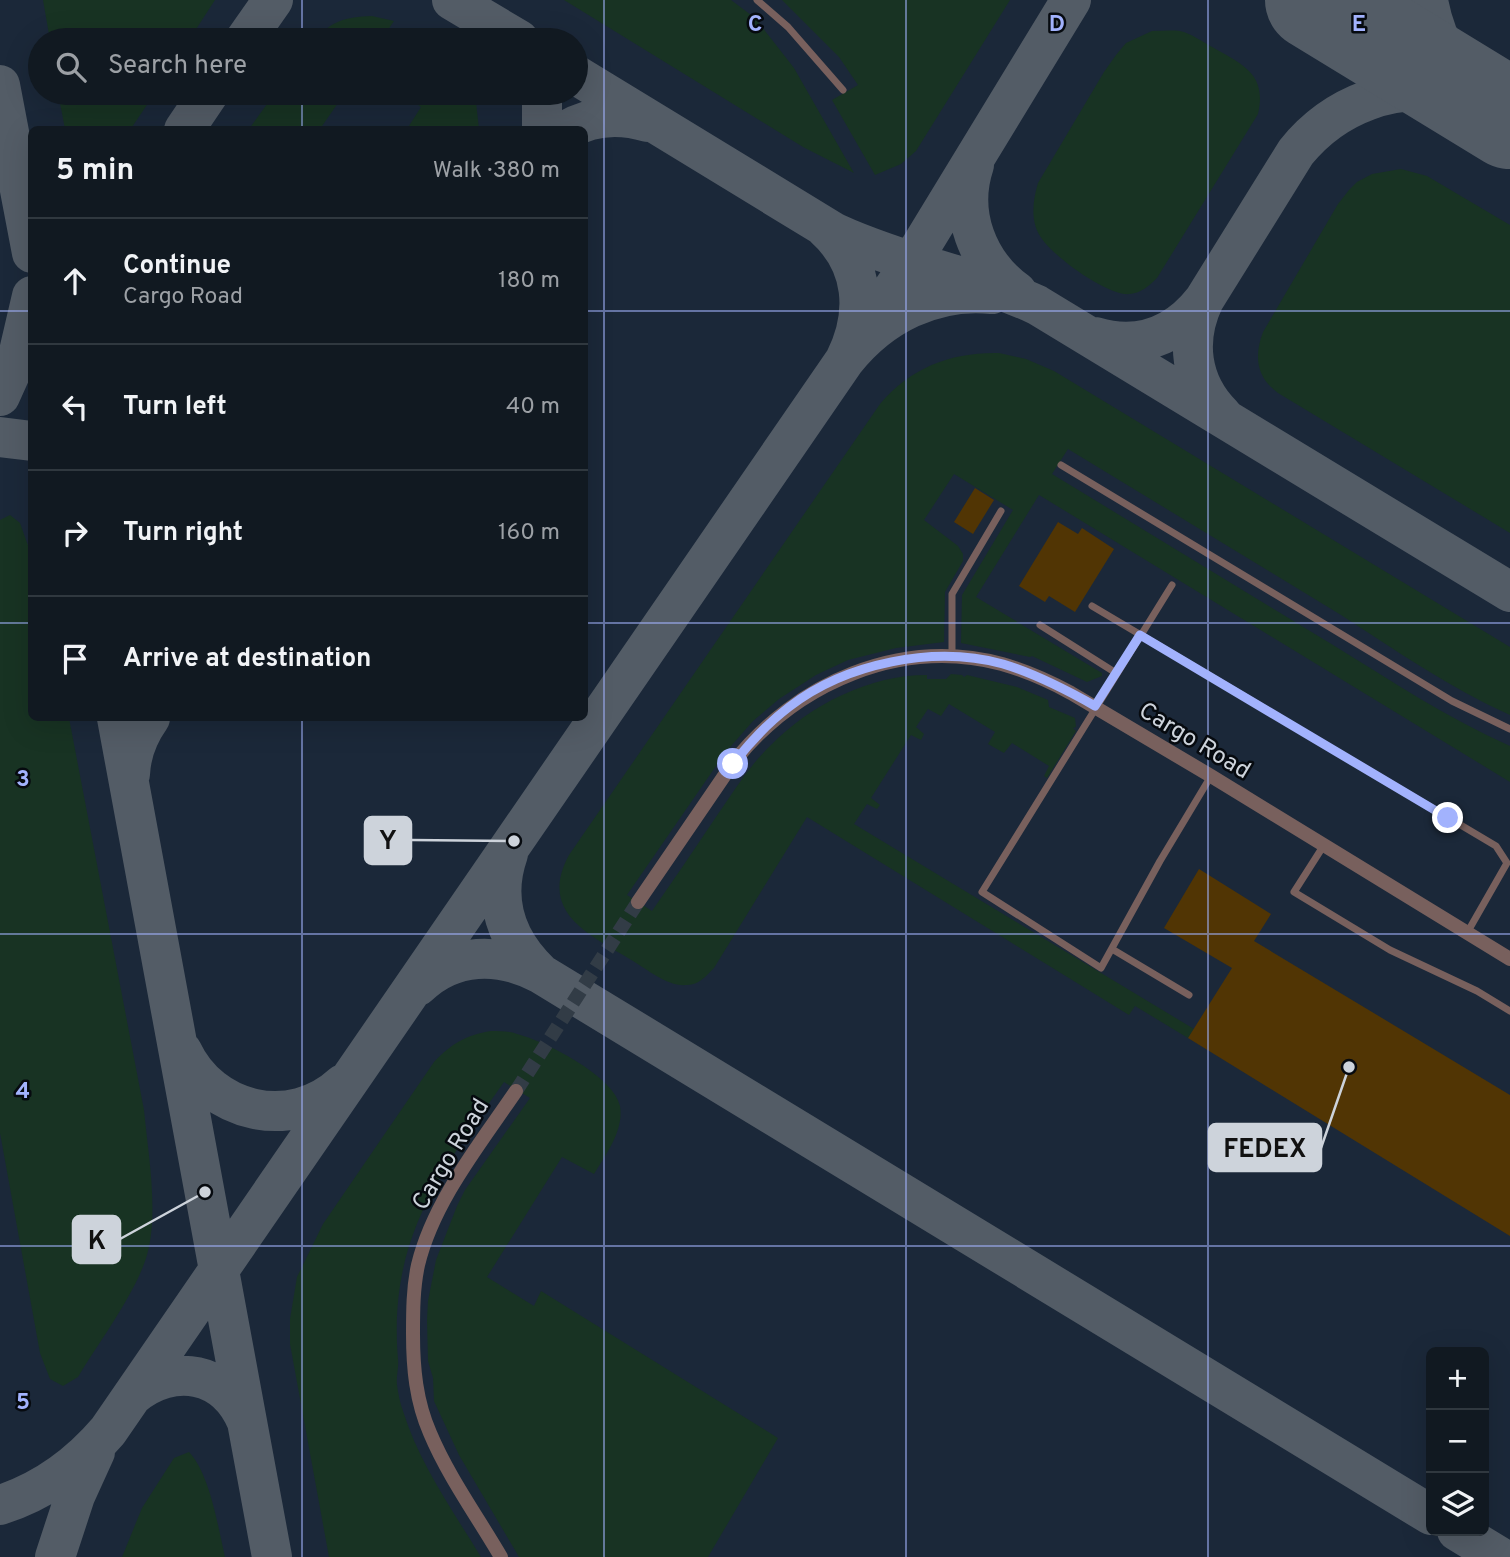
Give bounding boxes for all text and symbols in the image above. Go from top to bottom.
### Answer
text: C [748,11,762,40]
text: D [1049,11,1065,40]
text: E [1352,11,1366,40]
search box [28,28,588,105]
icon: search [52,48,90,86]
text: Search here [108,50,247,83]
text: 5 min [56,153,134,190]
text: Walk · 380 m [433,157,560,186]
text: Continue [123,250,231,283]
icon: ahead [56,262,94,300]
text: 180 m [498,267,560,296]
text: Cargo Road [123,283,243,312]
icon: left [56,388,94,426]
text: Turn left [123,391,227,424]
text: 40 m [506,393,560,422]
icon: right [56,514,94,552]
text: Turn right [123,517,243,550]
text: 160 m [498,519,560,548]
icon: arrive [56,640,94,678]
text: Arrive at destination [123,643,371,676]
street label: Cargo Road [1133,697,1255,787]
route start [717,748,748,779]
text: 3 [16,766,30,795]
route end [1432,802,1463,833]
callout: Y [365,817,411,864]
text: Y [379,826,397,859]
text: 4 [16,1078,30,1107]
street label: Cargo Road [407,1094,497,1216]
callout: FEDEX [1209,1124,1321,1171]
text: FEDEX [1223,1134,1307,1167]
callout: K [73,1216,120,1263]
text: K [88,1226,106,1259]
map controls [1426,1347,1489,1536]
button: + [1426,1347,1489,1410]
text: 5 [16,1389,30,1418]
button: − [1426,1410,1489,1473]
button: layers [1426,1473,1489,1536]

